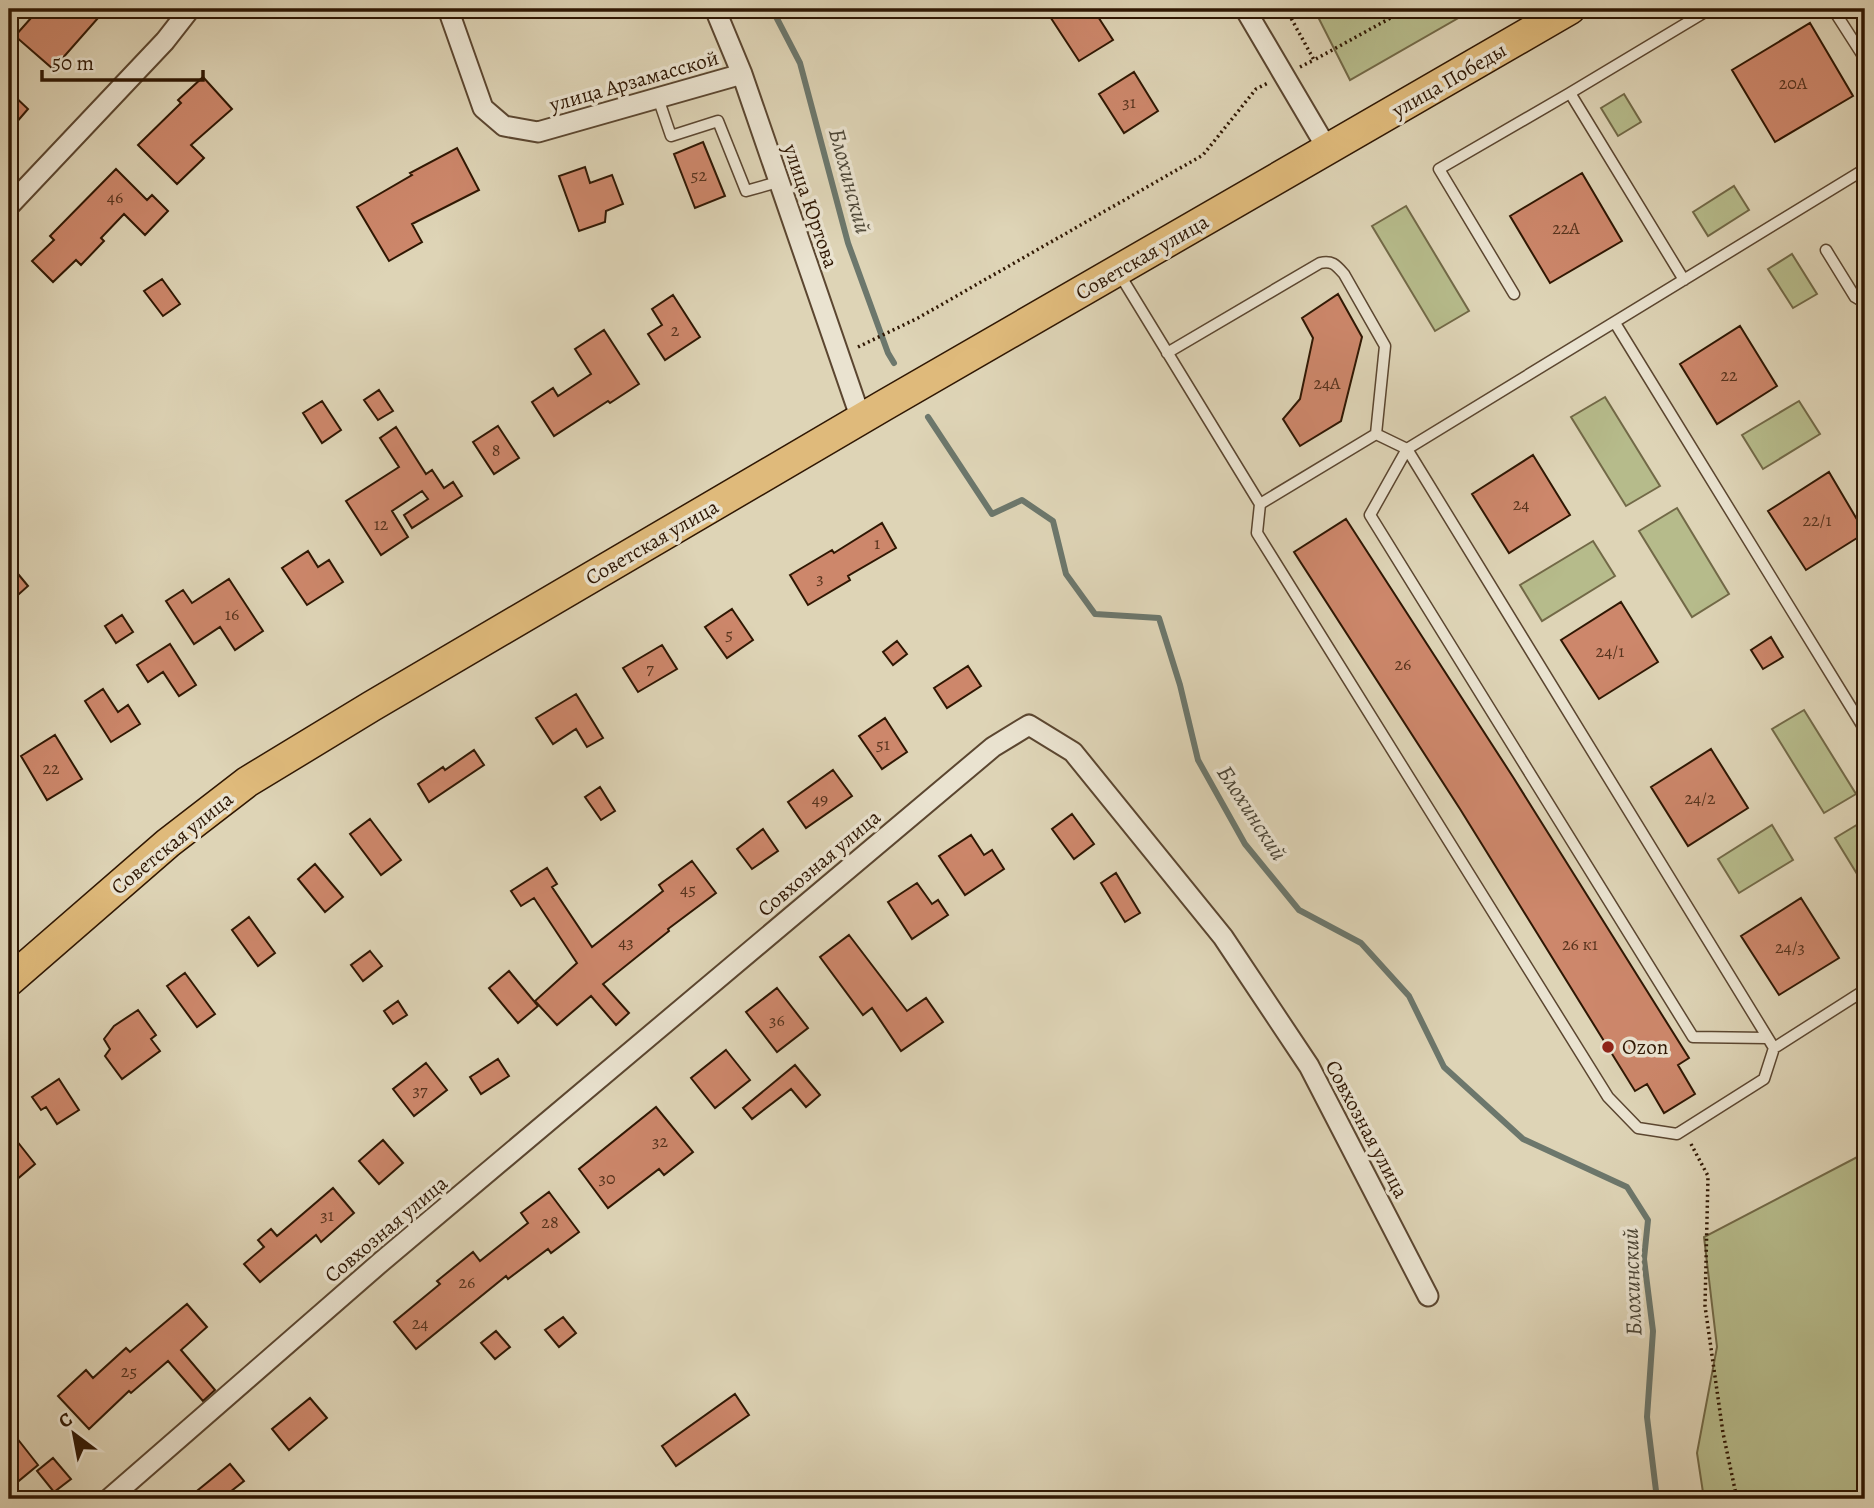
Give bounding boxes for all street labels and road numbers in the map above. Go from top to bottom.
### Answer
street label: улица Победы [1386,36,1511,125]
street label: улица Арзамасской [545,44,722,119]
street label: улица Юртова [776,139,845,272]
street label: Советская улица [1070,207,1214,306]
street label: Советская улица [580,492,724,591]
street label: Советская улица [105,785,239,901]
street label: Совхозная улица [752,803,887,923]
street label: Совхозная улица [1319,1055,1415,1203]
street label: Совхозная улица [319,1169,454,1289]

